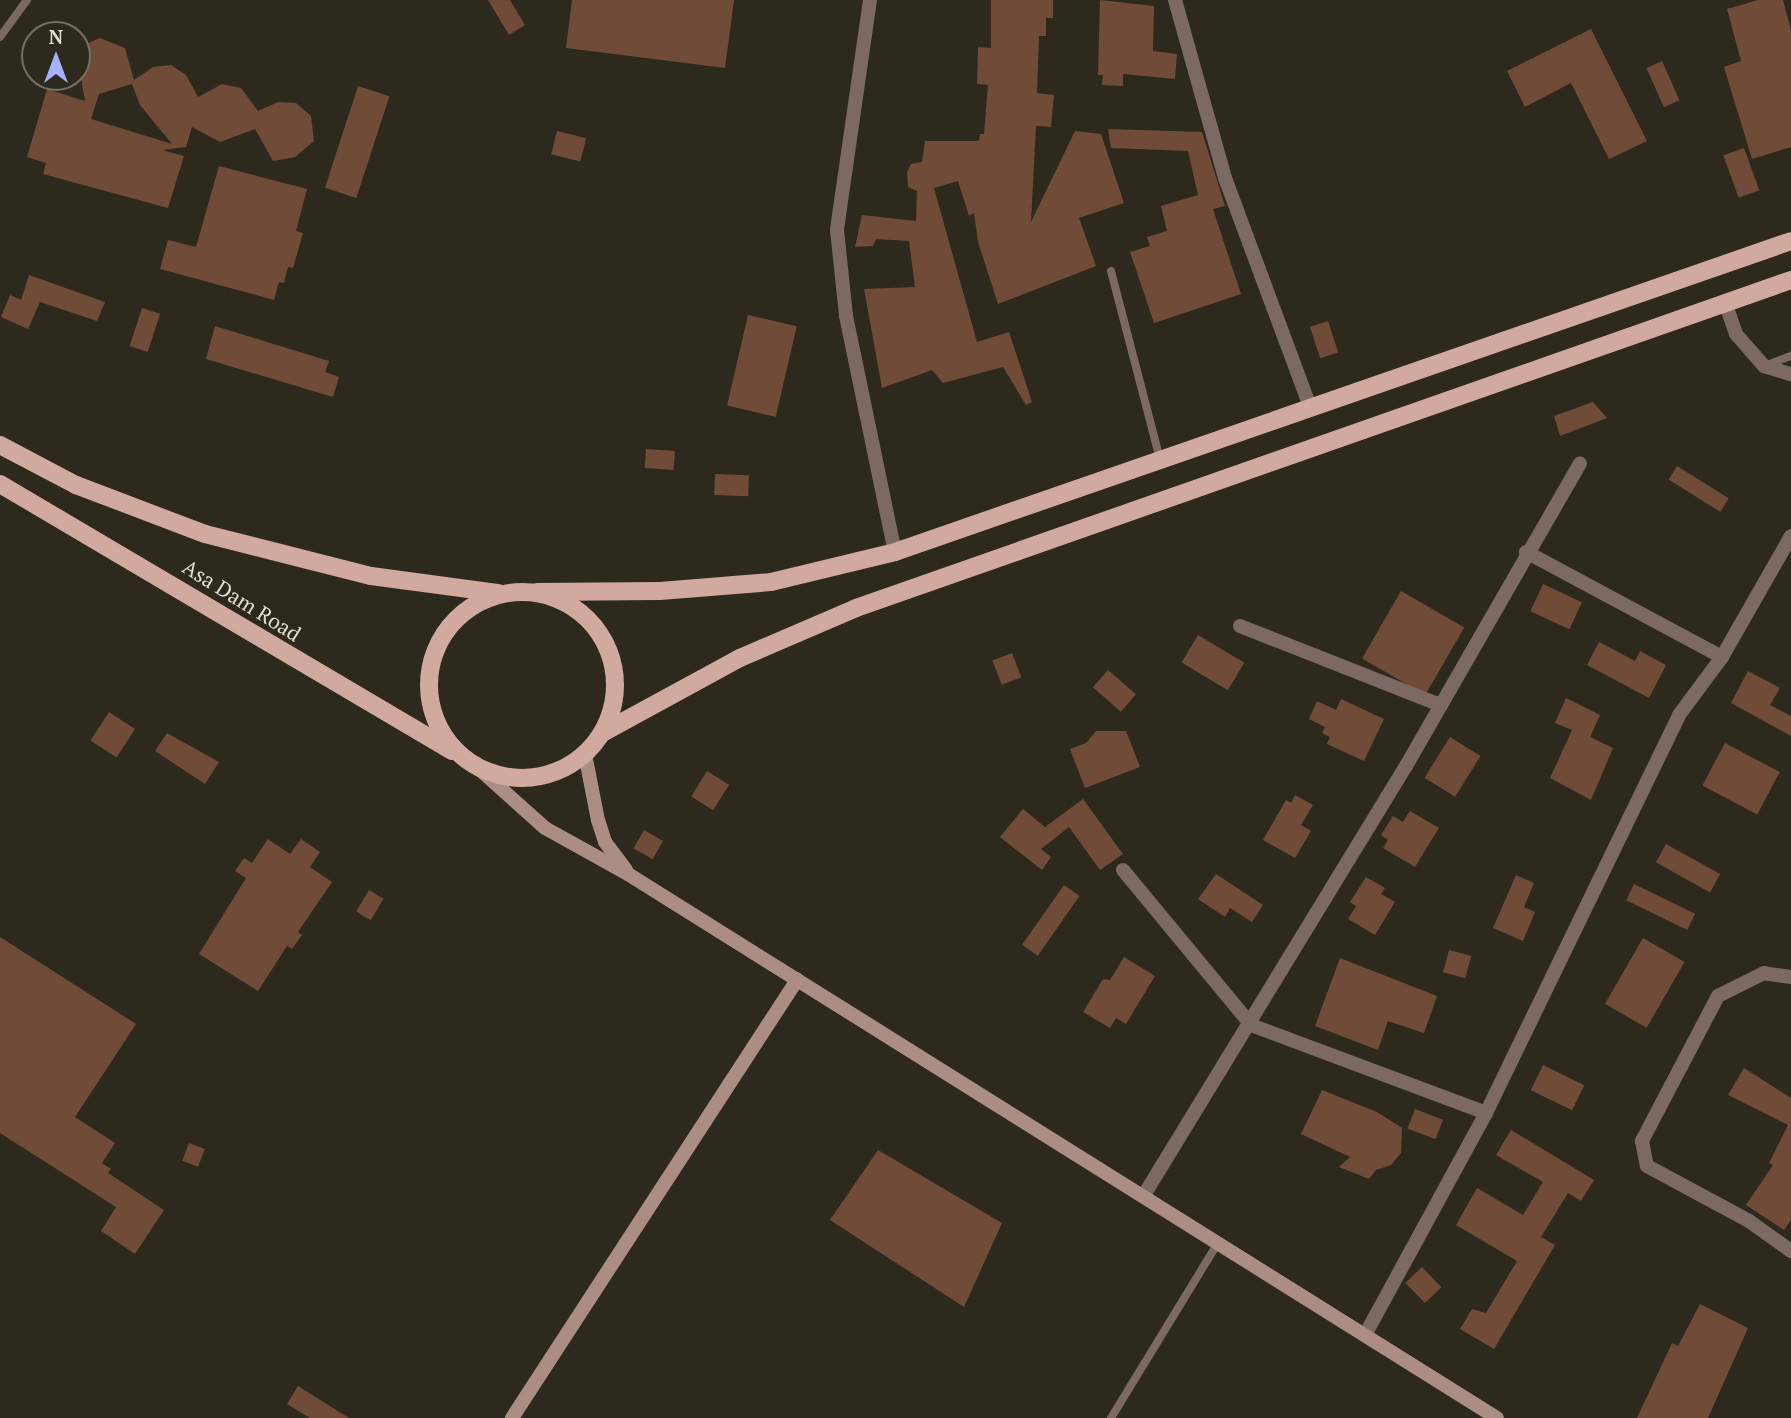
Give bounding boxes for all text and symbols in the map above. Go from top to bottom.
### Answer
north arrow [21,21,91,91]
text: N [49,24,63,49]
street label: Asa Dam Road [178,554,306,646]

